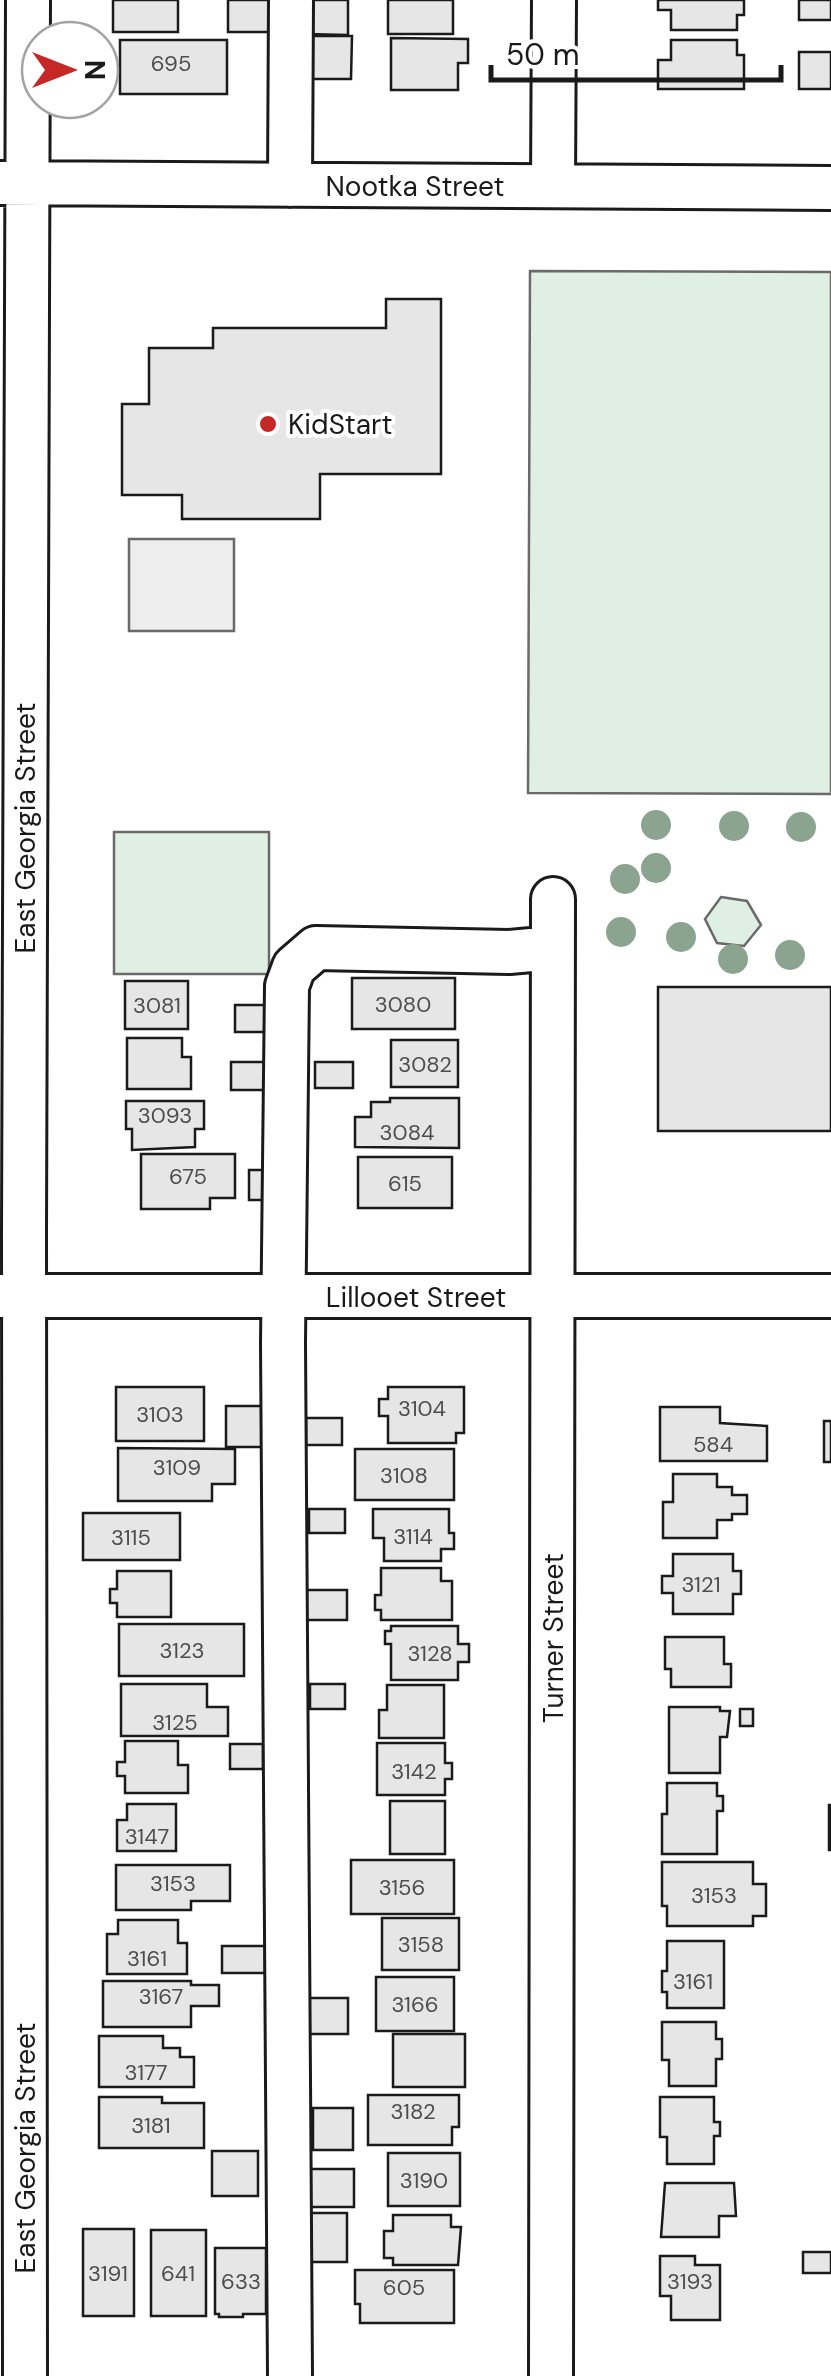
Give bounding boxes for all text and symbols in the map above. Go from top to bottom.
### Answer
north arrow [20,20,120,120]
scale bar [491,20,781,82]
text: 50 m [506,35,580,74]
house number: 695 [151,49,191,78]
text: N [76,60,113,80]
street label: Nootka Street [325,168,505,205]
place label: KidStart [288,406,392,443]
marker: KidStart [257,413,279,435]
street label: East Georgia Street [7,702,44,954]
house number: 3080 [375,990,431,1019]
house number: 3081 [133,991,181,1020]
house number: 3082 [398,1050,452,1079]
house number: 3093 [138,1101,192,1130]
house number: 3084 [380,1118,434,1147]
house number: 675 [169,1162,207,1191]
house number: 615 [388,1169,422,1198]
street label: Lillooet Street [326,1279,506,1316]
house number: 3104 [398,1394,446,1423]
house number: 3103 [136,1400,184,1429]
house number: 584 [693,1430,733,1459]
house number: 3109 [153,1453,201,1482]
house number: 3108 [380,1461,428,1490]
house number: 3114 [393,1522,433,1551]
house number: 3115 [111,1523,151,1552]
street label: Turner Street [535,1553,572,1723]
house number: 3121 [681,1570,721,1599]
house number: 3123 [159,1636,205,1665]
house number: 3128 [407,1639,453,1668]
house number: 3125 [152,1708,198,1737]
house number: 3142 [391,1757,437,1786]
house number: 3147 [125,1822,169,1851]
house number: 3153 [150,1869,196,1898]
house number: 3156 [379,1873,425,1902]
house number: 3153 [691,1881,737,1910]
house number: 3158 [398,1930,444,1959]
house number: 3161 [127,1944,167,1973]
house number: 3161 [673,1967,713,1996]
house number: 3167 [139,1982,183,2011]
house number: 3166 [391,1990,439,2019]
street label: East Georgia Street [7,2022,44,2274]
house number: 3177 [125,2058,168,2087]
house number: 3182 [390,2097,436,2126]
house number: 3181 [131,2111,171,2140]
house number: 3190 [400,2166,448,2195]
house number: 3191 [88,2259,128,2288]
house number: 641 [161,2259,195,2288]
house number: 633 [221,2267,261,2296]
house number: 3193 [667,2267,713,2296]
house number: 605 [383,2273,425,2302]

